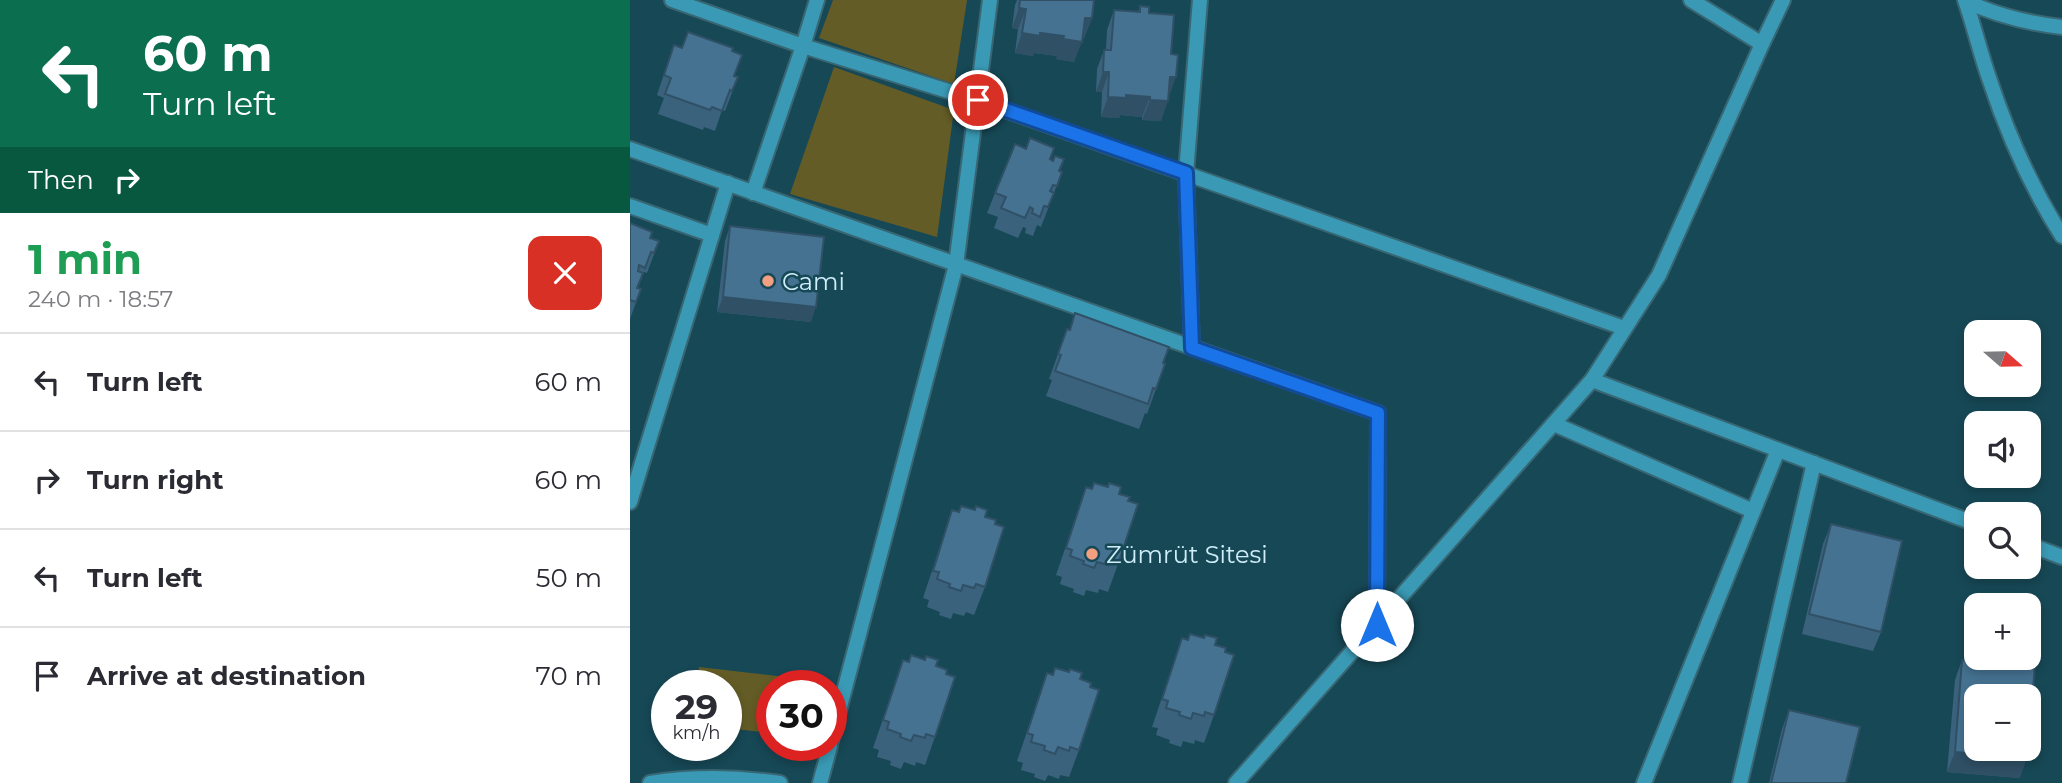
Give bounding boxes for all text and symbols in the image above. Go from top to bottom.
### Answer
text: 60 m [143,24,273,83]
icon: left [28,28,119,119]
pin [948,70,1008,130]
icon: arrive [959,81,997,119]
text: Turn left [143,84,277,123]
icon: right [108,161,146,199]
text: Then [28,164,94,196]
text: 1 min [28,233,142,285]
button: close [528,236,602,310]
place label: Cami [782,267,845,296]
marker: Cami [760,273,776,289]
text: 240 m · 18:57 [28,285,173,313]
north arrow [1964,320,2040,397]
map controls [1964,320,2041,761]
icon: left [28,363,66,401]
text: Turn left [87,366,203,398]
text: 60 m [535,366,602,398]
button: sound [1964,411,2041,488]
icon: right [28,461,66,499]
text: Turn right [87,464,223,496]
text: 60 m [535,464,602,496]
button: search [1964,502,2041,579]
place label: Zümrüt Sitesi [1106,540,1268,569]
marker: Zümrüt Sitesi [1084,546,1100,562]
icon: left [28,559,66,597]
text: Turn left [87,562,203,594]
text: 50 m [536,562,602,594]
position arrow [1340,588,1414,662]
button: + [1964,593,2041,670]
icon: arrive [28,657,66,695]
text: Arrive at destination [87,660,366,692]
text: 70 m [536,660,602,692]
speed limit sign: 30 [756,670,847,761]
button: − [1964,684,2041,761]
text: 29 [675,685,718,728]
text: km/h [672,722,721,744]

